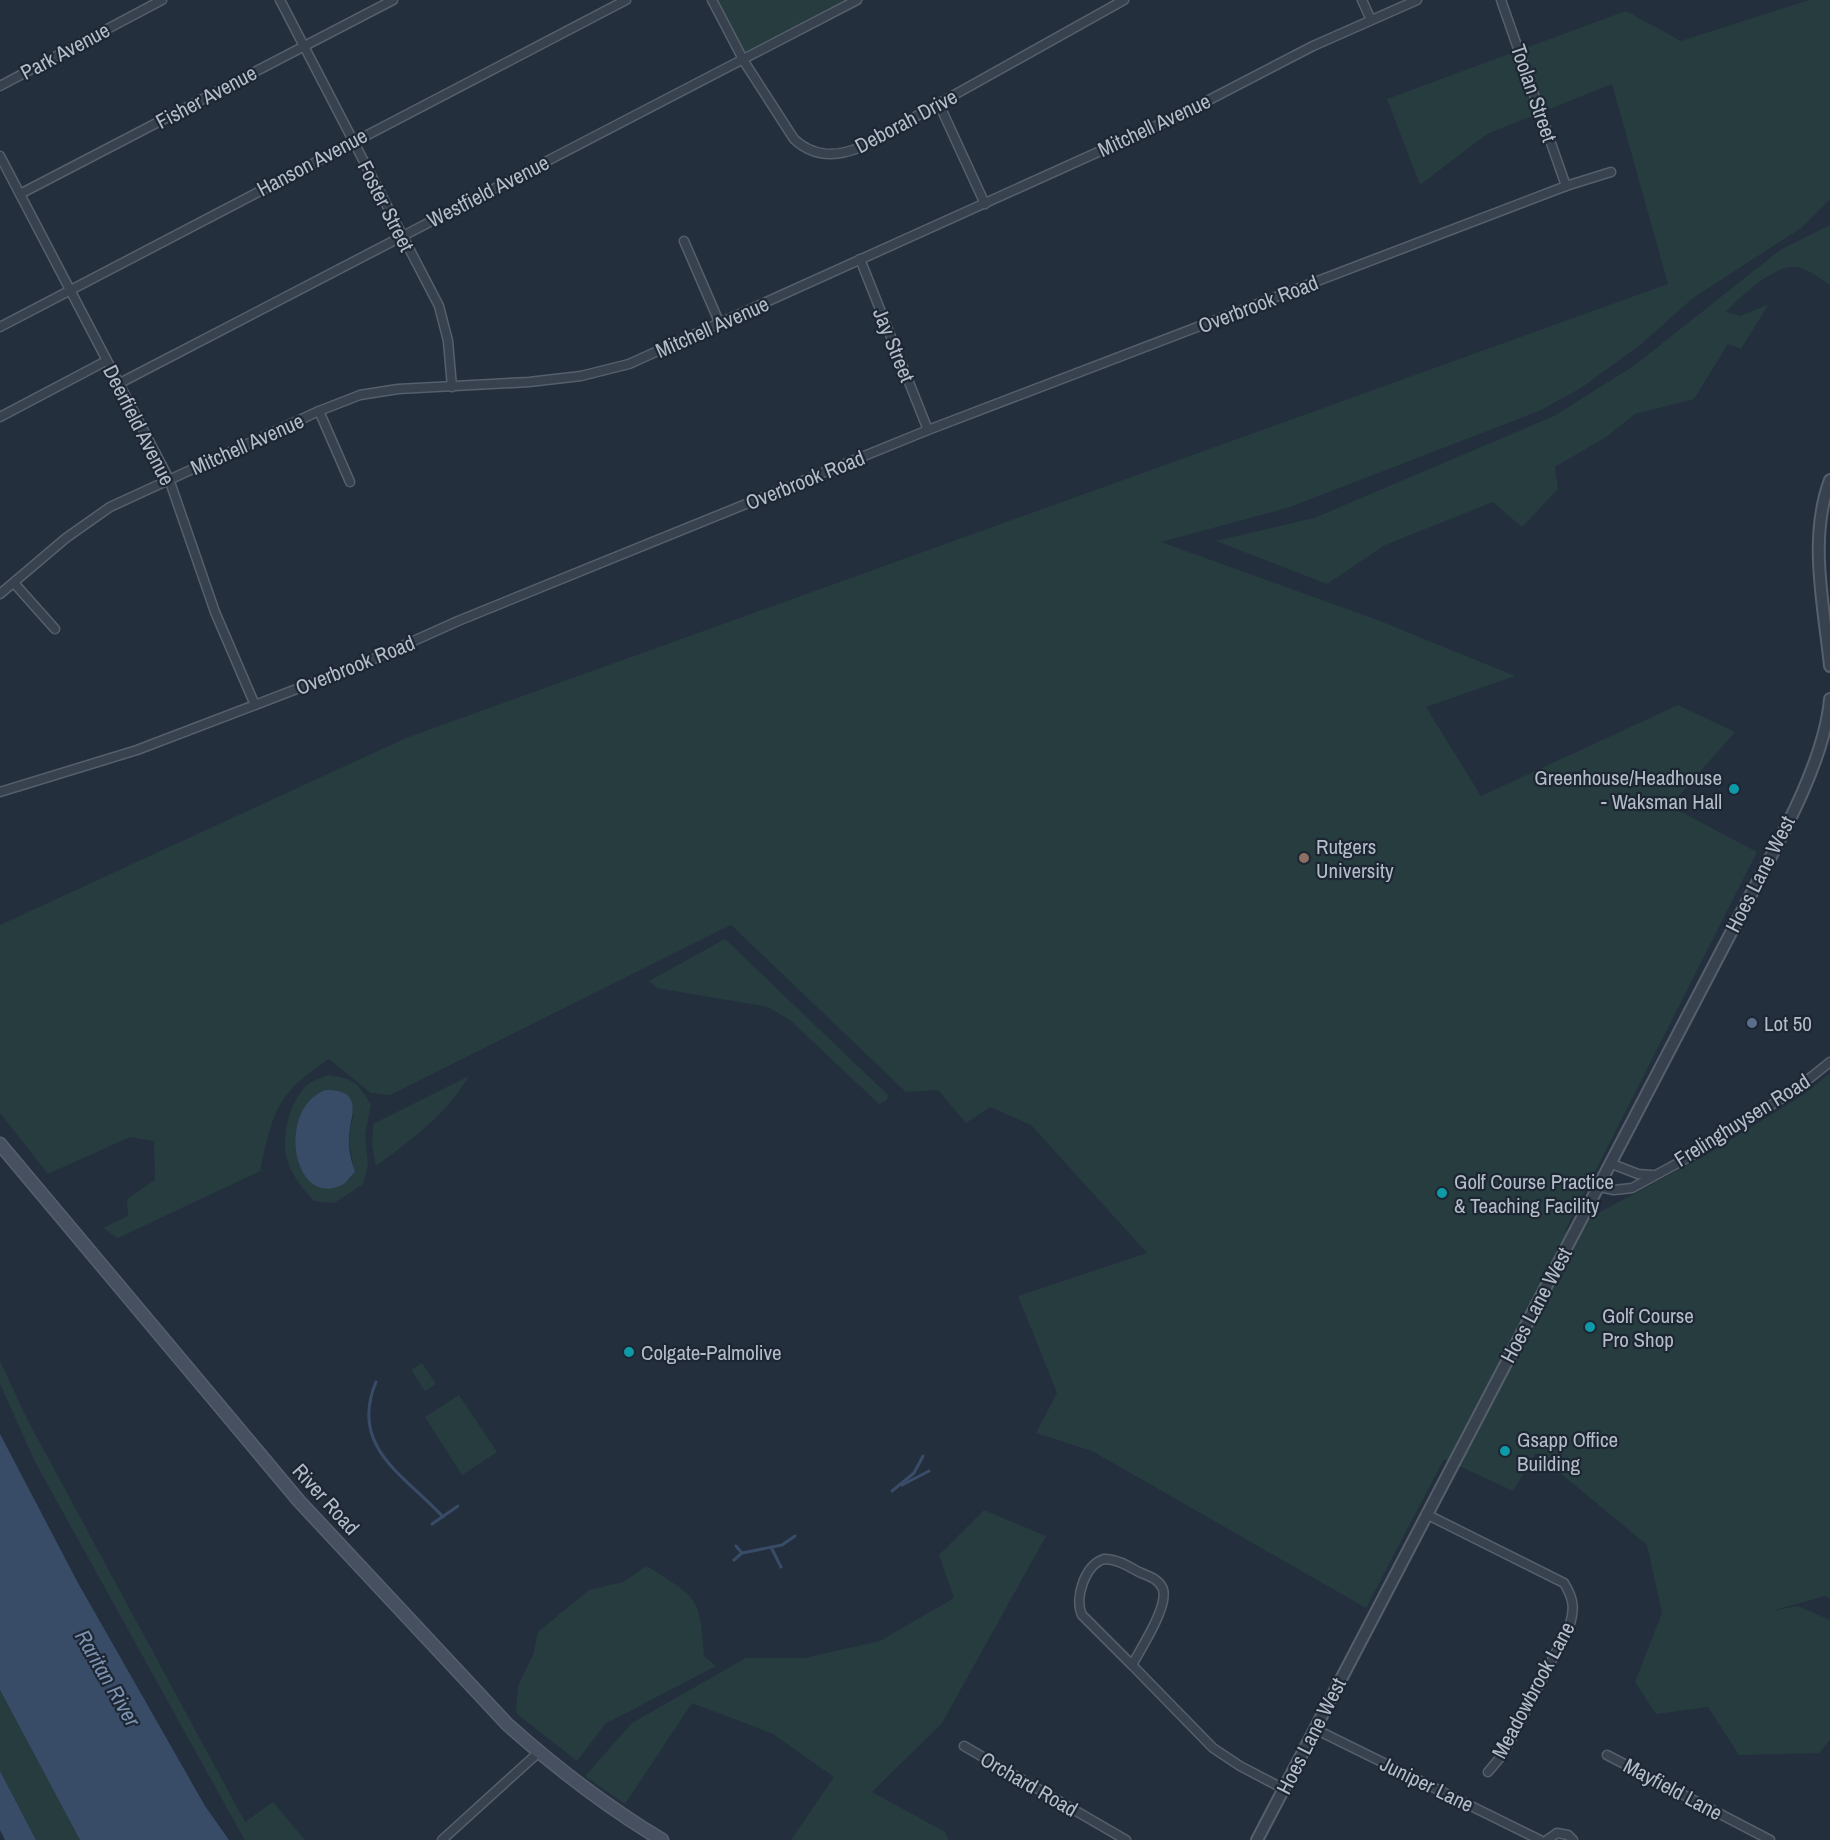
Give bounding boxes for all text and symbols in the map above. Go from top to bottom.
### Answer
street label: Park Avenue [15,15,115,87]
street label: Toolan Street [1504,40,1564,146]
street label: Fisher Avenue [150,58,262,136]
street label: Deborah Drive [850,82,962,160]
street label: Mitchell Avenue [1093,86,1215,164]
street label: Hanson Avenue [252,121,372,203]
street label: Westfield Avenue [422,148,554,234]
street label: Foster Street [351,155,421,257]
street label: Overbrook Road [1194,268,1322,340]
street label: Mitchell Avenue [651,289,773,365]
street label: Jay Street [866,304,922,387]
street label: Deerfield Avenue [96,360,182,490]
street label: Mitchell Avenue [186,406,308,482]
street label: Overbrook Road [741,443,869,517]
street label: Overbrook Road [291,628,419,702]
place label: Greenhouse/Headhouse - Waksman Hall [1534,763,1722,816]
marker: Greenhouse/Headhouse - Waksman Hall [1727,782,1741,796]
street label: Hoes Lane West [1718,811,1802,937]
place label: Rutgers University [1316,832,1394,885]
marker: Rutgers University [1297,851,1311,865]
place label: Lot 50 [1764,1009,1812,1038]
marker: Lot 50 [1745,1016,1759,1030]
street label: Frelinghuysen Road [1669,1067,1815,1173]
place label: Golf Course Practice & Teaching Facility [1454,1167,1614,1220]
marker: Golf Course Practice & Teaching Facility [1435,1186,1449,1200]
street label: Hoes Lane West [1493,1242,1579,1368]
place label: Golf Course Pro Shop [1602,1301,1694,1354]
marker: Golf Course Pro Shop [1583,1320,1597,1334]
place label: Colgate-Palmolive [641,1338,782,1367]
marker: Colgate-Palmolive [622,1345,636,1359]
place label: Gsapp Office Building [1517,1425,1618,1478]
marker: Gsapp Office Building [1498,1444,1512,1458]
street label: River Road [286,1457,366,1541]
street label: Meadowbrook Lane [1485,1616,1581,1764]
water label: Raritan River [68,1624,148,1733]
street label: Hoes Lane West [1269,1673,1353,1799]
street label: Orchard Road [975,1744,1083,1824]
street label: Juniper Lane [1375,1749,1479,1819]
street label: Mayfield Lane [1618,1751,1728,1827]

